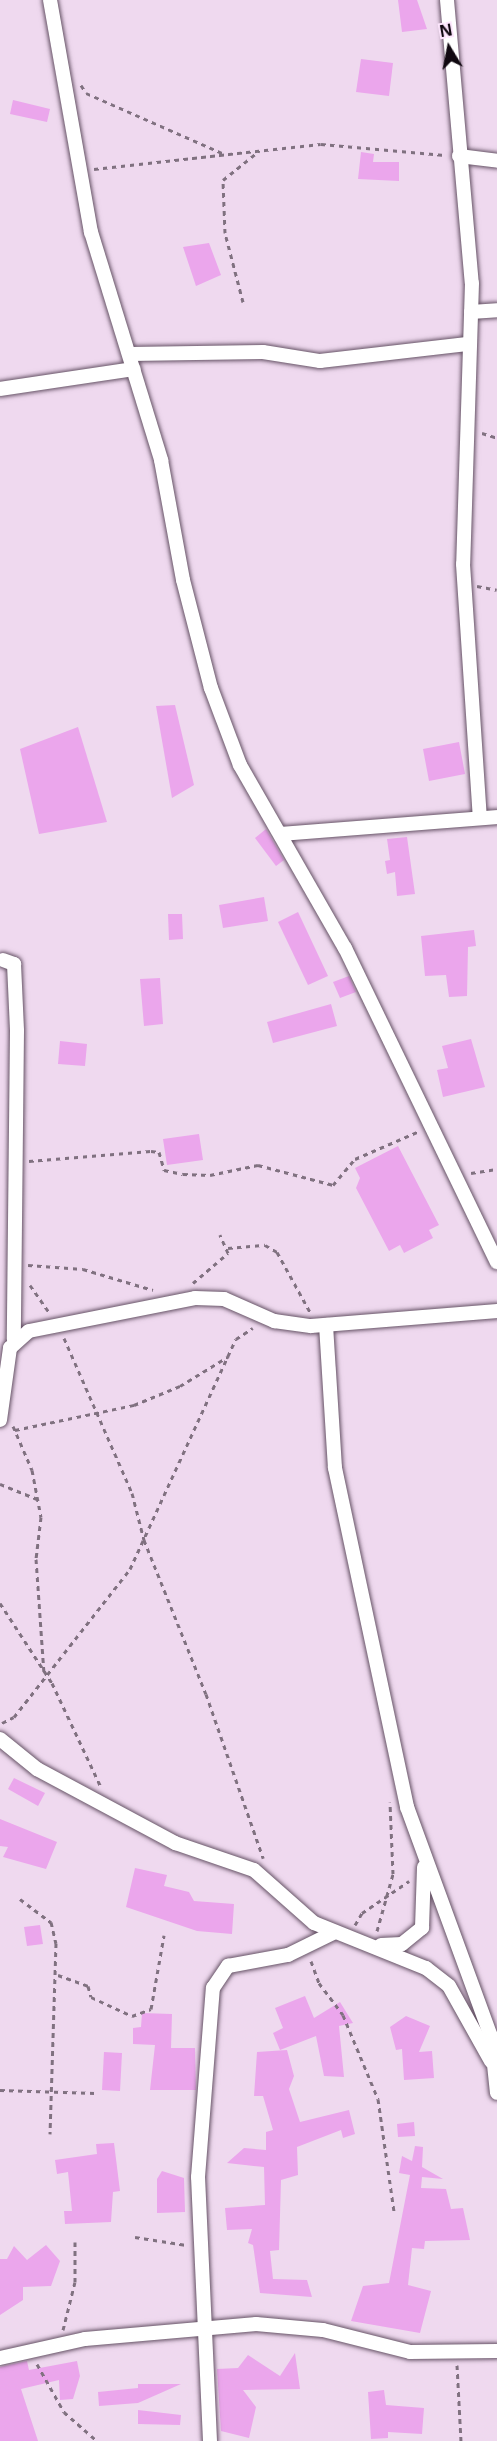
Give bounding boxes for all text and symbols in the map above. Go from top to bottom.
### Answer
north arrow [419,18,479,78]
text: N [438,18,454,42]

